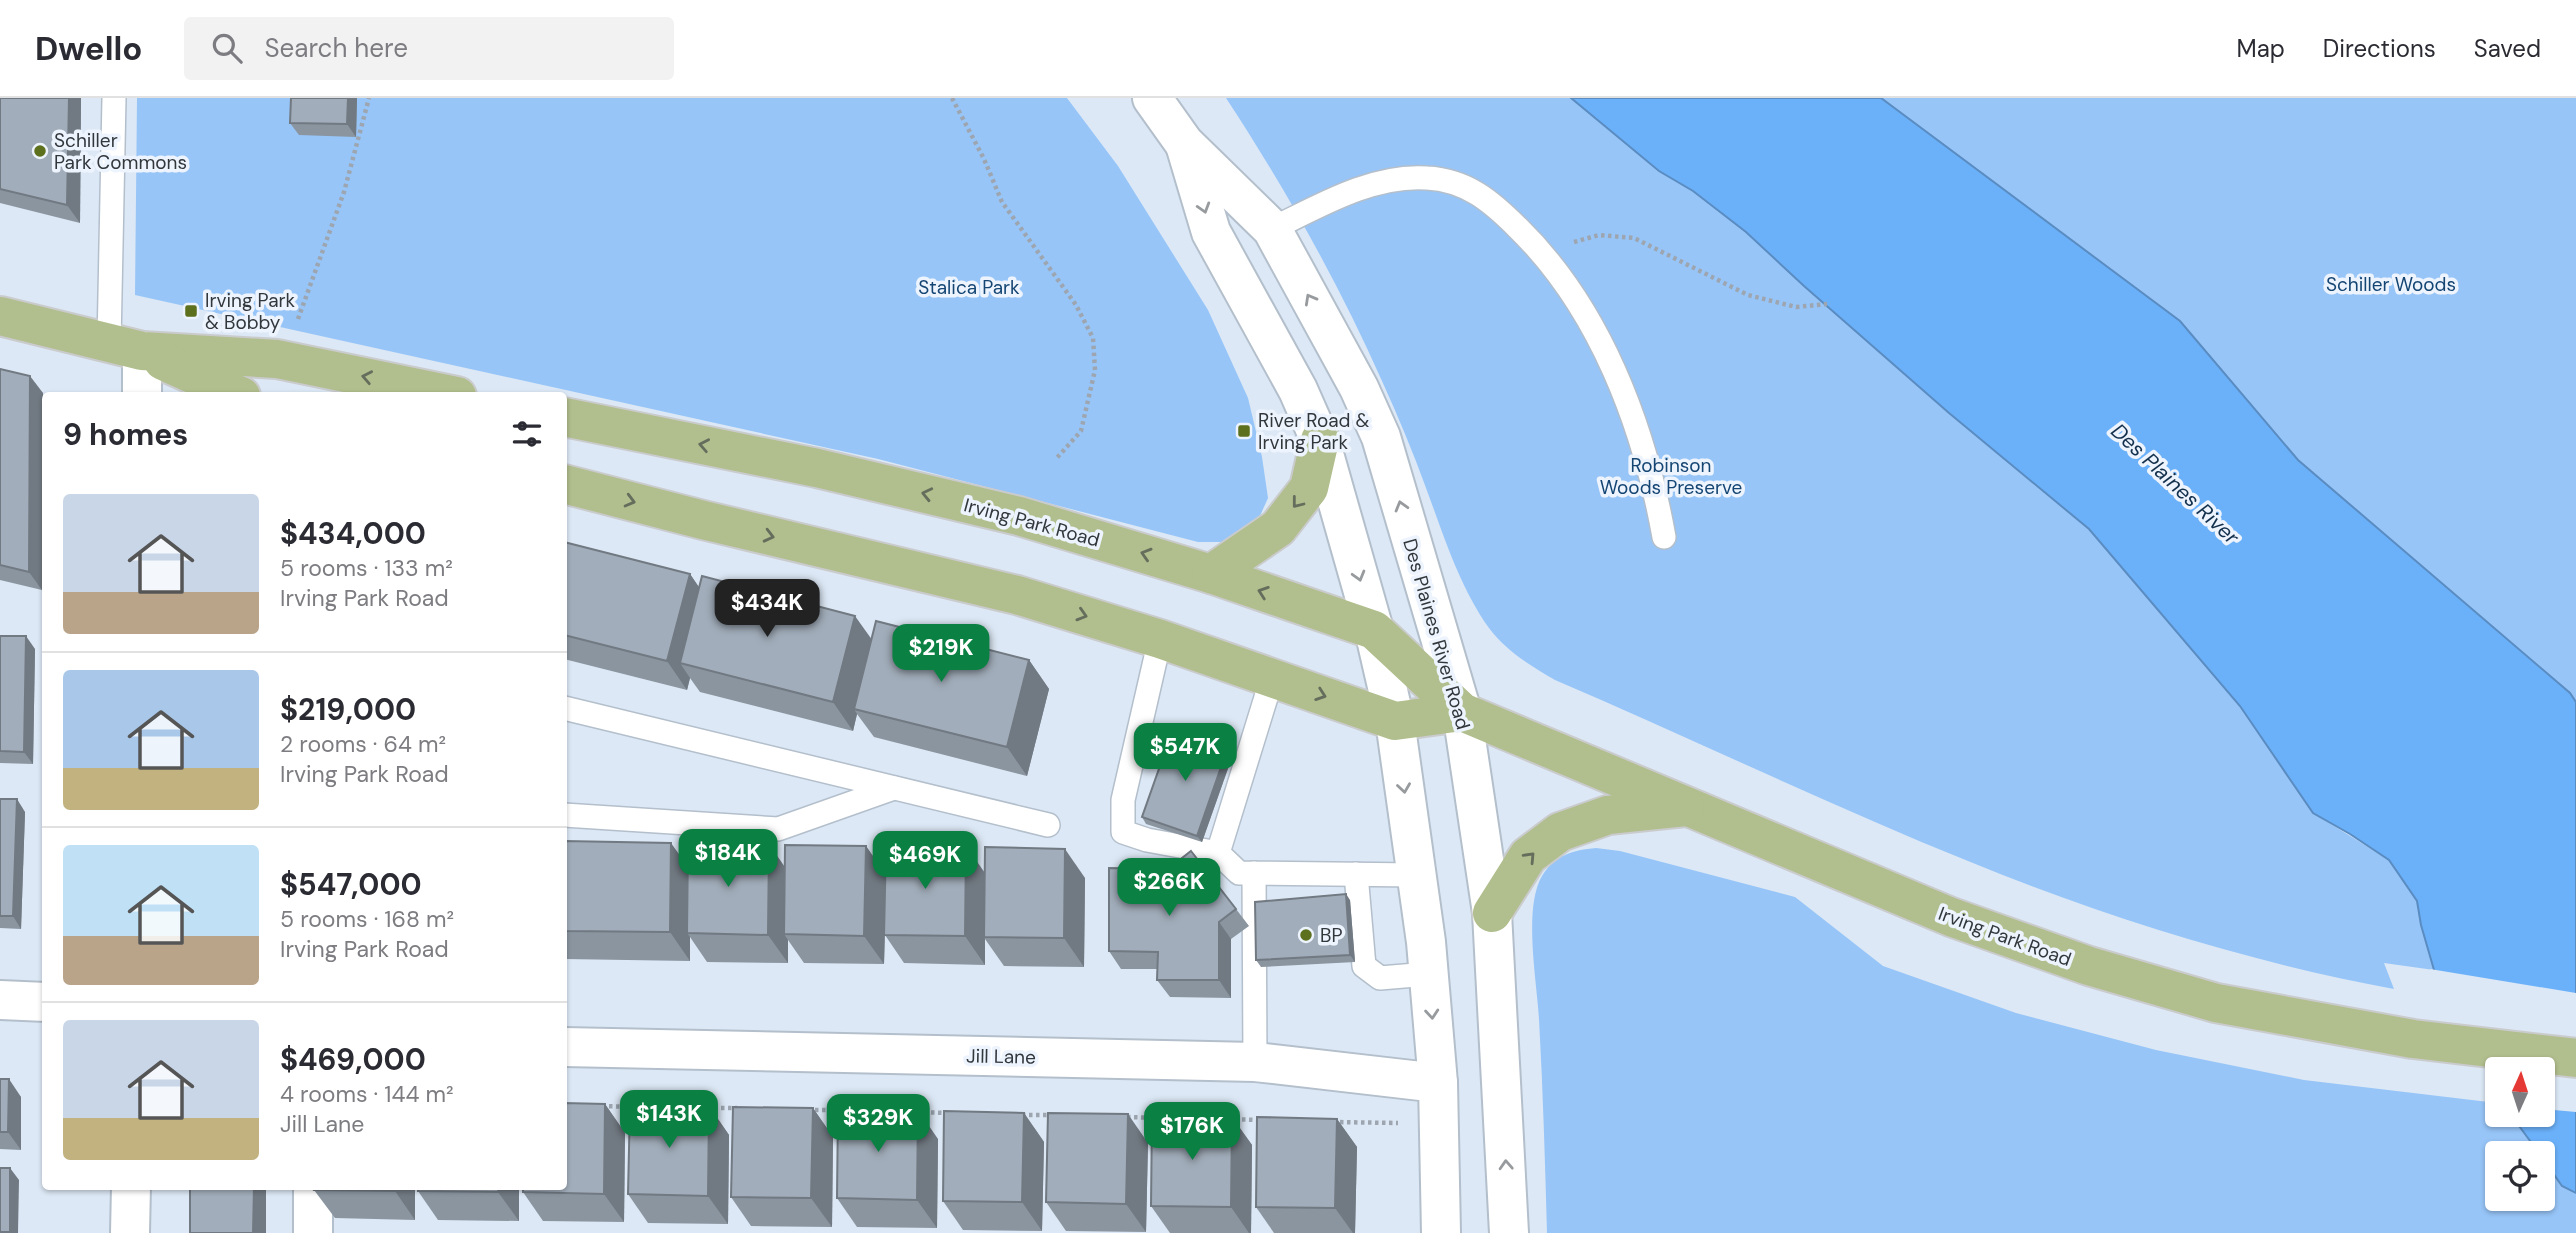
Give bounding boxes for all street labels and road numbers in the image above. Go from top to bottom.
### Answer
street label: Irving Park Road [961,492,1102,553]
street label: Des Plaines River Road [1397,536,1476,732]
street label: Irving Park Road [1935,901,2075,972]
street label: Jill Lane [966,1043,1036,1070]

